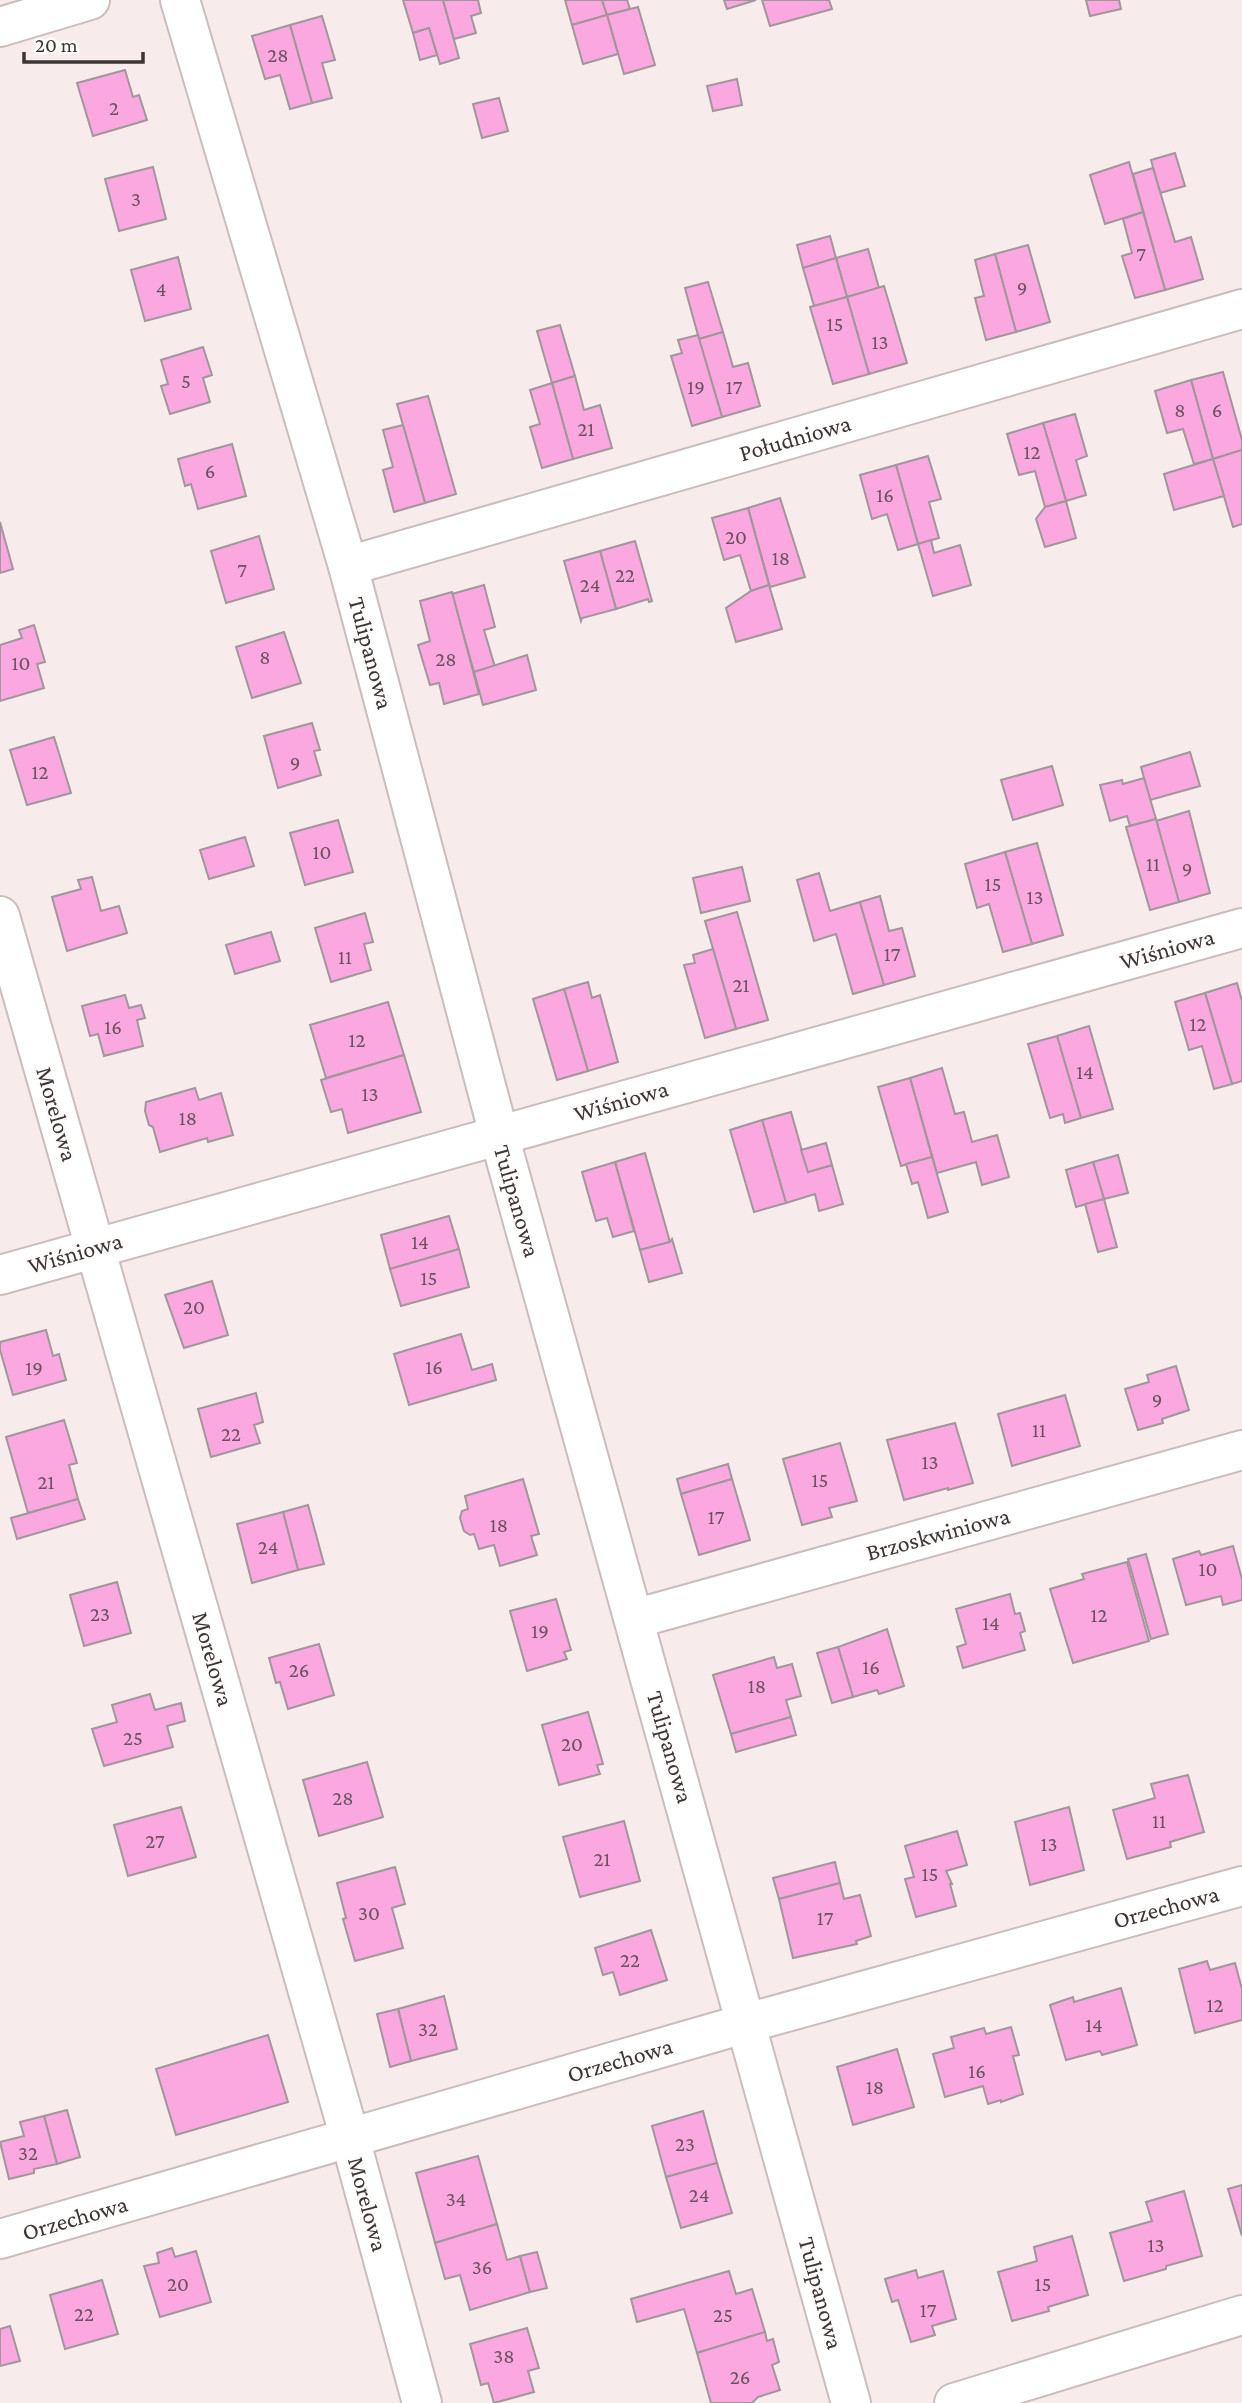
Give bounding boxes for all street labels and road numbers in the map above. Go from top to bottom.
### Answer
street label: Południowa [736,409,854,466]
street label: Tulipanowa [344,594,399,712]
street label: Wiśniowa [1117,922,1217,975]
street label: Morelowa [31,1063,84,1164]
street label: Wiśniowa [571,1074,671,1127]
street label: Tulipanowa [489,1142,546,1260]
street label: Wiśniowa [25,1226,125,1279]
street label: Brzoskwiniowa [863,1501,1013,1566]
street label: Morelowa [187,1608,240,1709]
street label: Tulipanowa [642,1688,699,1806]
street label: Orzechowa [1110,1879,1222,1934]
street label: Orzechowa [564,2032,676,2087]
street label: Morelowa [343,2153,394,2254]
street label: Orzechowa [19,2190,131,2245]
street label: Tulipanowa [794,2234,849,2352]

